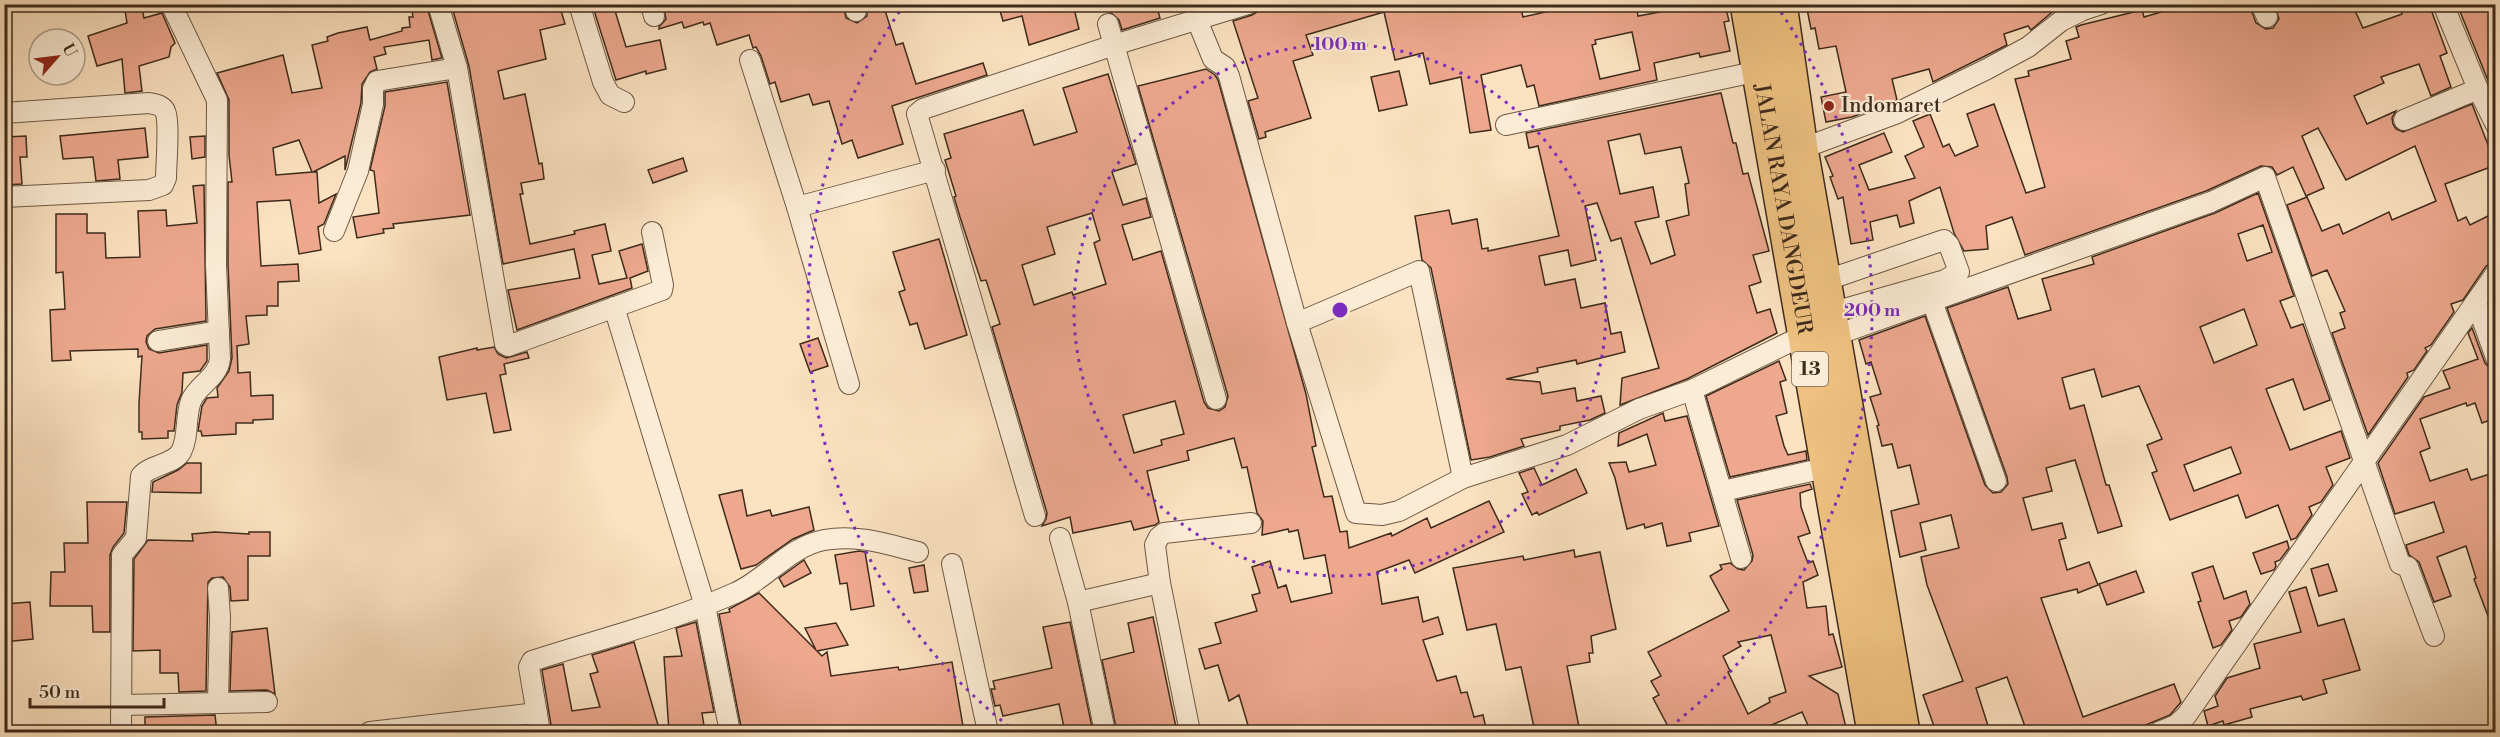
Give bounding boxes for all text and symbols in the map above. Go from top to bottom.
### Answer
north arrow [27,27,87,87]
text: 100 m [1313,33,1367,56]
text: U [58,40,81,61]
street label: JALAN RAYA DANGDEUR [1748,81,1817,336]
place label: Indomaret [1841,93,1942,119]
marker: Indomaret [1822,99,1836,113]
text: 200 m [1844,299,1901,322]
centre of rings [1330,300,1350,320]
road number: 13 [1792,352,1828,386]
scale bar [30,671,164,709]
text: 50 m [39,681,81,704]

